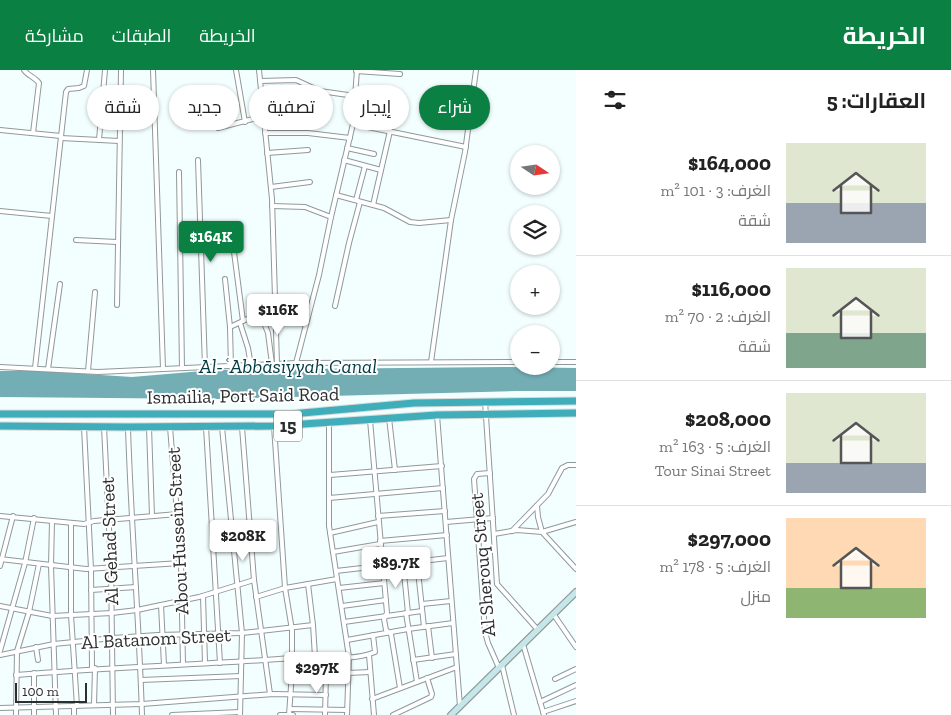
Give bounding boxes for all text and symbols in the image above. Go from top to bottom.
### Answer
text: الخريطة [843,21,926,50]
text: مشاركة [25,25,84,47]
text: الطبقات [112,25,171,47]
text: الخريطة [199,25,256,47]
chip: شقة [87,85,159,130]
chip: جديد [169,85,239,130]
chip: تصفية [249,85,333,130]
chip: إيجار [343,85,409,130]
chip: شراء [419,85,490,130]
icon: filters [601,86,629,114]
text: العقارات: 5 [827,88,926,113]
north arrow [510,145,560,195]
map controls [510,145,560,375]
text: $164,000 [688,150,771,175]
icon: home [826,163,886,223]
text: الغرف: 3 · 101 m² [660,181,771,200]
button: layers [510,205,560,255]
text: شقة [738,211,771,230]
pin: $164K [176,220,246,263]
text: $164K [190,227,232,246]
button: + [510,265,560,315]
text: $116,000 [692,276,771,301]
icon: home [826,288,886,348]
pin: $116K [243,294,313,336]
text: $116K [258,300,298,319]
text: الغرف: 2 · 70 m² [665,307,771,326]
button: − [510,325,560,375]
text: شقة [738,337,771,356]
water label: Al-ʿAbbāsiyyah Canal [198,354,377,378]
street label: Ismailia, Port Said Road [146,382,340,409]
text: $208,000 [685,406,771,431]
road number: 15 [274,411,302,442]
icon: home [826,413,886,473]
text: الغرف: 5 · 163 m² [659,437,771,456]
street label: Abou Hussein Street [162,447,193,615]
text: Tour Sinai Street [655,461,771,480]
street label: Al Gehad Street [96,476,123,606]
street label: Al Sherouq Street [465,492,500,638]
pin: $208K [208,520,278,562]
text: $208K [220,526,266,545]
text: $297,000 [688,526,771,551]
icon: home [826,538,886,598]
pin: $89.7K [355,546,437,589]
text: $89.7K [373,553,419,572]
text: الغرف: 5 · 178 m² [660,557,771,576]
text: منزل [741,587,771,606]
street label: Al Batanom Street [81,623,232,654]
pin: $297K [282,652,352,694]
text: $297K [295,658,339,677]
scale bar [15,680,88,703]
text: 100 m [22,683,59,700]

